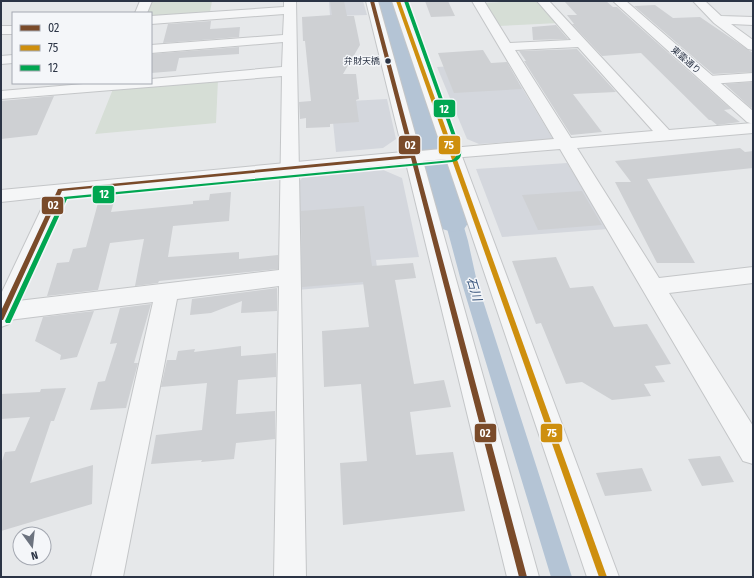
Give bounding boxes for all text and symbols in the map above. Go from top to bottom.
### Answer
legend [12,12,152,84]
text: 02 [48,21,59,35]
text: 75 [48,41,59,55]
street label: 東雲通り [669,44,703,76]
place label: 弁財天橋 [344,56,380,66]
marker: 弁財天橋 [383,56,393,66]
text: 12 [48,61,58,75]
line badge: 12 [433,99,456,118]
text: 12 [439,103,449,116]
line badge: 02 [398,135,421,155]
line badge: 75 [438,135,461,155]
text: 02 [405,139,416,152]
text: 75 [444,139,455,152]
line badge: 12 [92,185,115,204]
text: 12 [99,188,109,201]
line badge: 02 [41,196,64,215]
text: 02 [48,199,59,212]
water label: 石川 [464,275,485,304]
line badge: 02 [474,423,497,443]
line badge: 75 [540,423,563,443]
text: 02 [480,427,491,440]
text: 75 [547,427,558,440]
north arrow [12,526,52,566]
text: N [30,548,39,562]

